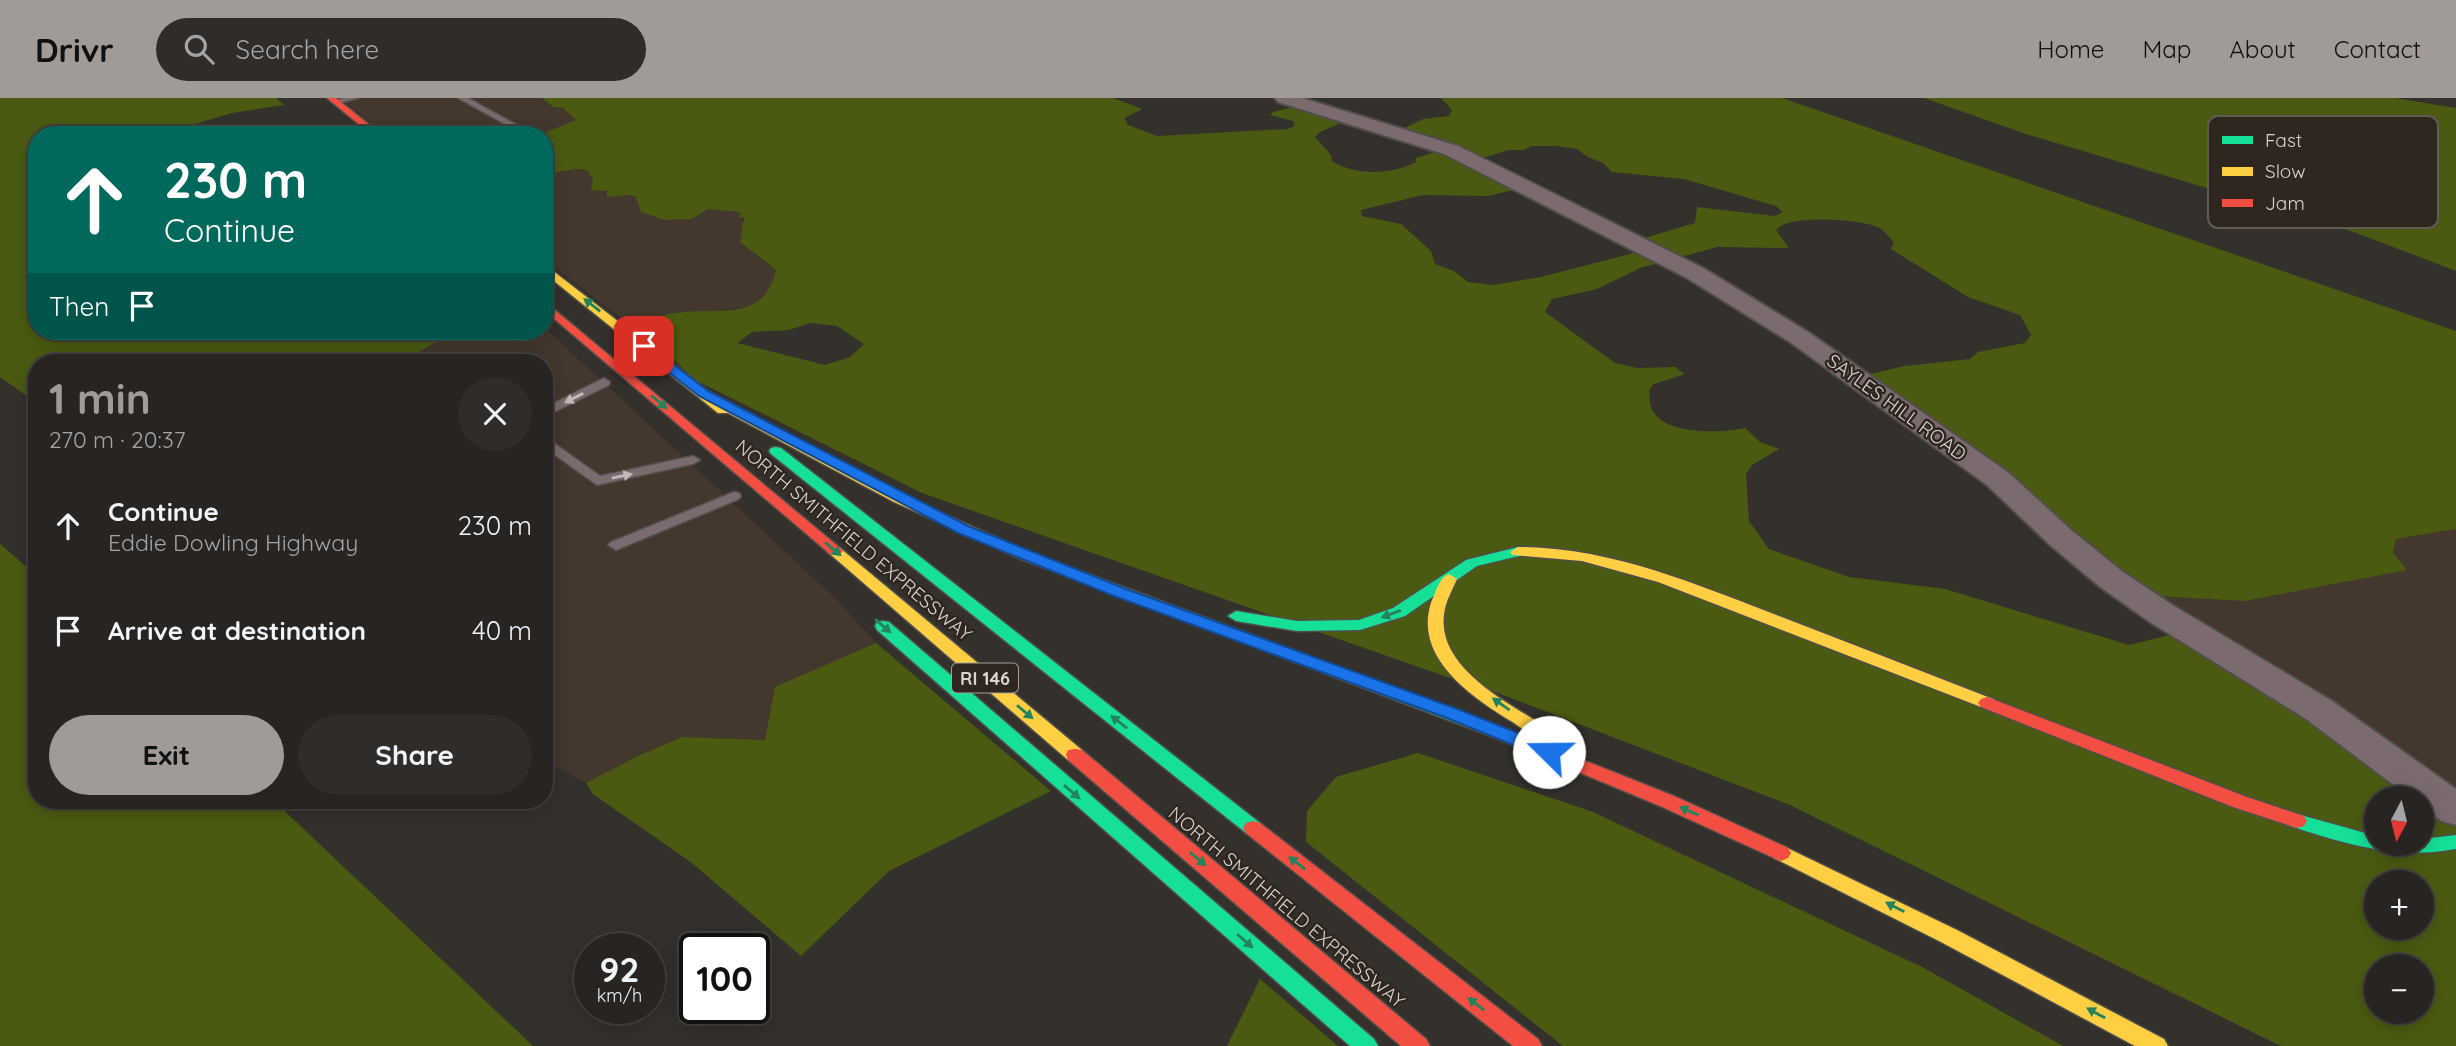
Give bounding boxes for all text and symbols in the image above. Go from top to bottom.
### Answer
search box [156,18,646,81]
text: Drivr [35,29,114,70]
icon: search [180,30,218,68]
text: Search here [236,33,379,66]
text: Home [2037,34,2104,64]
text: Map [2142,34,2191,64]
text: About [2229,34,2296,64]
text: Contact [2334,34,2421,64]
legend [2208,116,2438,228]
text: Fast [2265,128,2302,152]
text: 230 m [164,149,307,210]
icon: ahead [49,154,140,245]
text: Slow [2265,159,2306,183]
text: Jam [2265,191,2305,215]
text: Continue [164,210,295,250]
icon: arrive [123,287,161,325]
text: Then [49,290,109,323]
one-way arrow [584,298,602,313]
pin [614,316,674,376]
icon: arrive [625,327,663,365]
street label: SAYLES HILL ROAD [1823,348,1971,466]
text: 1 min [49,372,151,425]
button: close [458,377,532,451]
one-way arrow [564,392,584,403]
one-way arrow [651,394,668,409]
text: 270 m · 20:37 [49,425,186,454]
street label: NORTH SMITHFIELD EXPRESSWAY [731,434,977,646]
one-way arrow [611,470,633,481]
text: Continue [108,495,219,528]
icon: ahead [49,507,87,545]
text: 230 m [458,509,532,542]
text: Eddie Dowling Highway [108,528,358,557]
one-way arrow [824,541,841,556]
one-way arrow [1381,609,1402,620]
icon: arrive [49,612,87,650]
text: Arrive at destination [108,614,366,647]
text: 40 m [472,614,532,647]
one-way arrow [874,618,892,634]
road number: RI 146 [952,664,1018,692]
one-way arrow [1492,697,1510,711]
one-way arrow [1016,704,1033,719]
one-way arrow [1110,714,1128,729]
button: Exit [49,715,284,795]
button: Share [298,715,532,795]
position arrow [1512,715,1586,789]
one-way arrow [1064,784,1081,799]
north arrow [2364,786,2434,856]
map controls [2364,786,2434,1024]
street label: NORTH SMITHFIELD EXPRESSWAY [1164,801,1410,1013]
one-way arrow [1679,805,1699,817]
one-way arrow [1190,851,1207,866]
one-way arrow [1289,855,1307,870]
button: + [2364,870,2434,940]
one-way arrow [1885,902,1905,913]
speed limit sign: 100 [679,933,770,1024]
one-way arrow [1236,933,1253,948]
text: 92 [600,947,639,991]
button: − [2364,954,2434,1024]
text: km/h [597,984,642,1007]
one-way arrow [1467,997,1485,1011]
one-way arrow [2086,1007,2106,1019]

